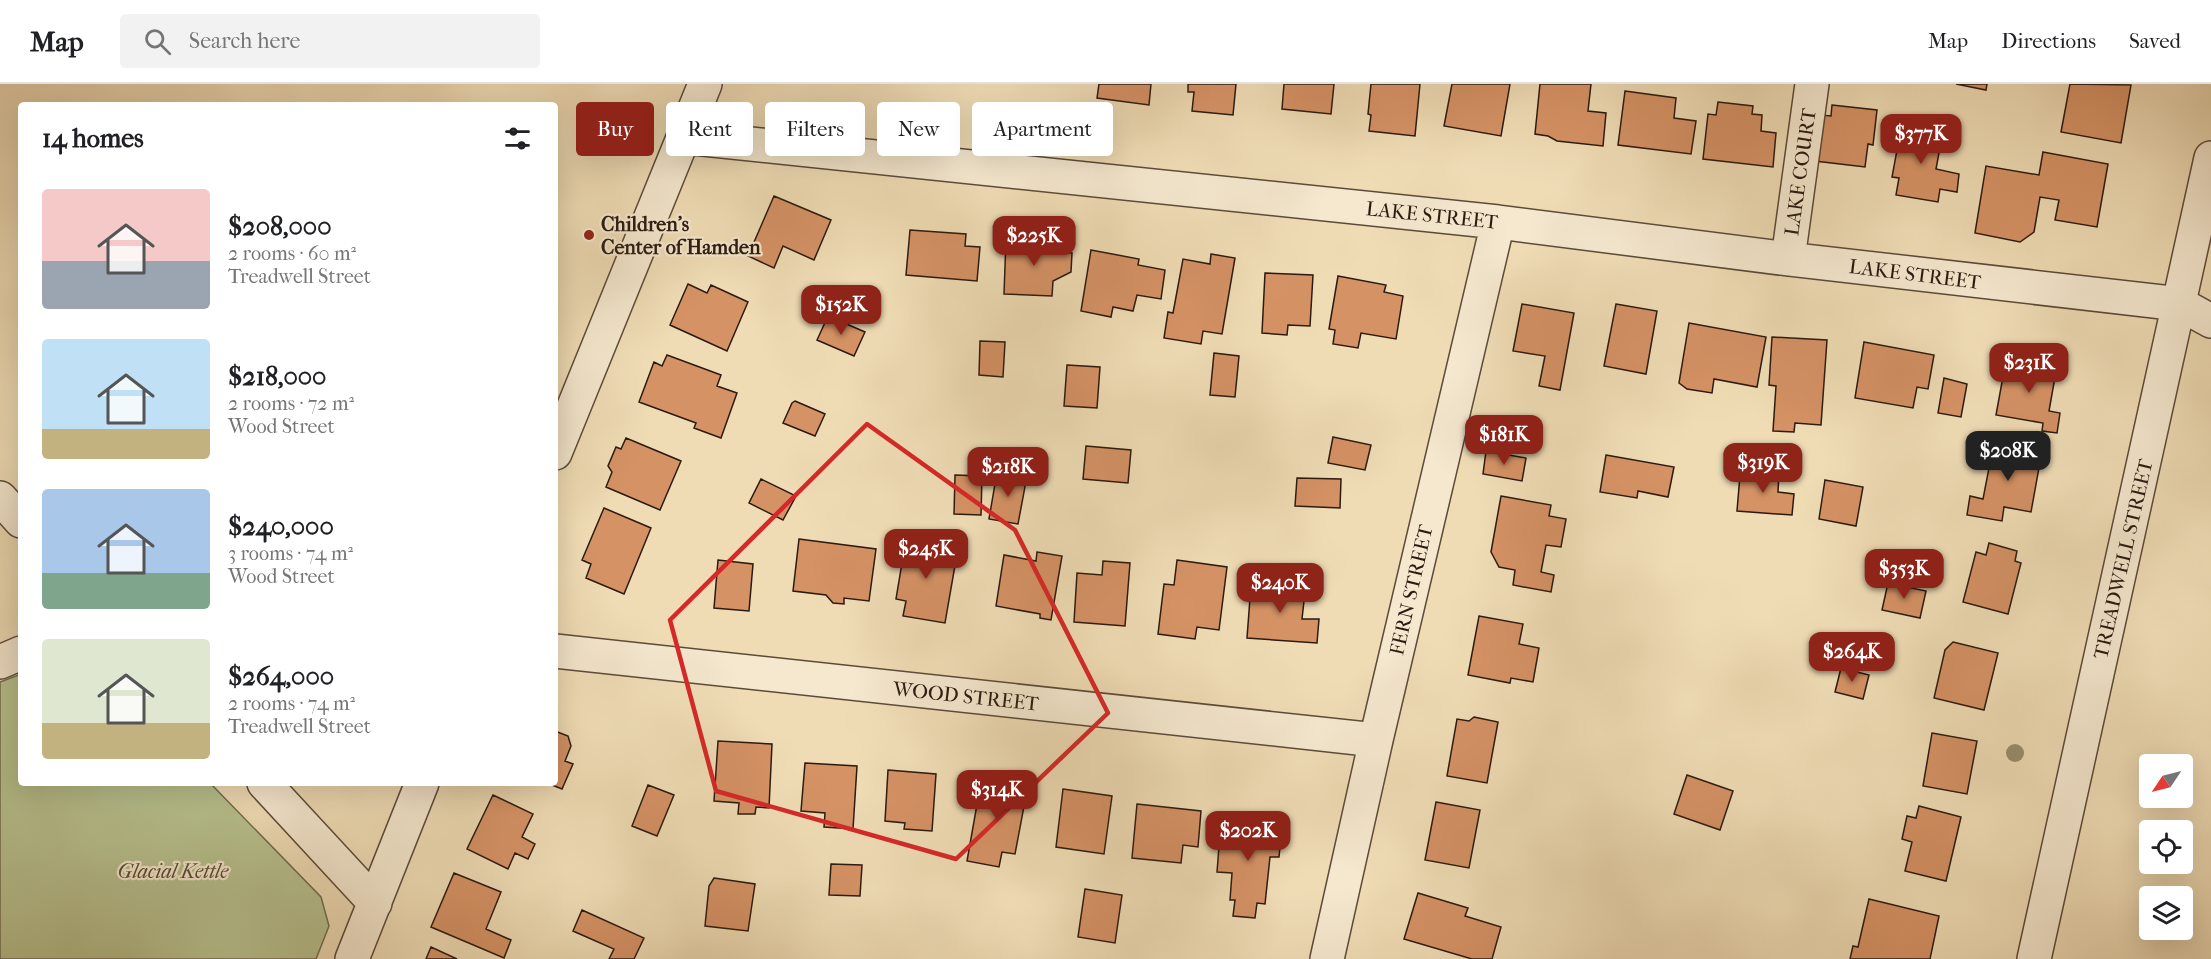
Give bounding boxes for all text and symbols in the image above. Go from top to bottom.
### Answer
search box [120,14,540,68]
text: Map [30,25,84,58]
icon: search [141,25,174,58]
text: Search here [189,28,300,54]
text: Map [1928,29,1968,53]
text: Directions [2001,29,2096,53]
text: Saved [2129,29,2181,53]
chip: Buy [576,102,654,156]
chip: Rent [666,102,753,156]
chip: Filters [765,102,865,156]
chip: New [877,102,960,156]
chip: Apartment [972,102,1113,156]
street label: LAKE COURT [1780,106,1821,237]
pin: $377K [1879,114,1963,165]
icon: filters [501,122,534,155]
text: $377K [1894,122,1948,145]
text: 14 homes [42,123,144,154]
street label: LAKE STREET [1365,197,1500,234]
text: $208,000 [228,211,332,242]
icon: home [90,213,162,285]
place label: Children's Center of Hamden [601,213,761,259]
pin: $225K [992,216,1076,267]
text: $225K [1007,224,1061,247]
marker: Children's Center of Hamden [582,228,596,242]
text: 2 rooms · 60 m² [228,242,356,265]
street label: LAKE STREET [1848,255,1983,294]
text: Treadwell Street [228,265,371,288]
pin: $152K [799,285,883,336]
text: $152K [815,293,867,316]
pin: $231K [1987,343,2071,394]
text: $231K [2003,351,2055,374]
text: $218,000 [228,361,326,392]
icon: home [90,363,162,435]
text: 2 rooms · 72 m² [228,392,354,415]
text: Wood Street [228,415,335,438]
pin: $181K [1462,415,1546,466]
text: $181K [1479,423,1529,446]
pin: $208K [1966,431,2050,482]
text: $208K [1980,439,2036,462]
pin: $319K [1721,443,1805,494]
pin: $218K [966,447,1050,498]
text: $319K [1737,451,1789,474]
text: $218K [981,455,1035,478]
street label: TREADWELL STREET [2089,456,2158,661]
text: $240,000 [228,511,334,542]
icon: home [90,513,162,585]
street label: FERN STREET [1385,522,1438,658]
pin: $245K [884,529,968,580]
text: $245K [898,537,954,560]
text: 3 rooms · 74 m² [228,542,353,565]
pin: $353K [1862,549,1946,600]
text: $353K [1879,557,1929,580]
pin: $240K [1238,563,1322,614]
text: Wood Street [228,565,335,588]
text: $240K [1251,571,1309,594]
pin: $264K [1810,632,1894,683]
text: $264K [1823,640,1881,663]
text: $264,000 [228,661,334,692]
icon: home [90,663,162,735]
street label: WOOD STREET [891,677,1040,716]
text: 2 rooms · 74 m² [228,692,355,715]
text: Treadwell Street [228,715,371,738]
north arrow [2139,754,2193,808]
map controls [2139,754,2193,940]
pin: $314K [955,770,1039,821]
text: $314K [971,778,1023,801]
pin: $202K [1206,811,1290,862]
text: $202K [1219,819,1277,842]
button: locate [2139,820,2193,874]
park label: Glacial Kettle [118,860,229,883]
button: layers [2139,886,2193,940]

